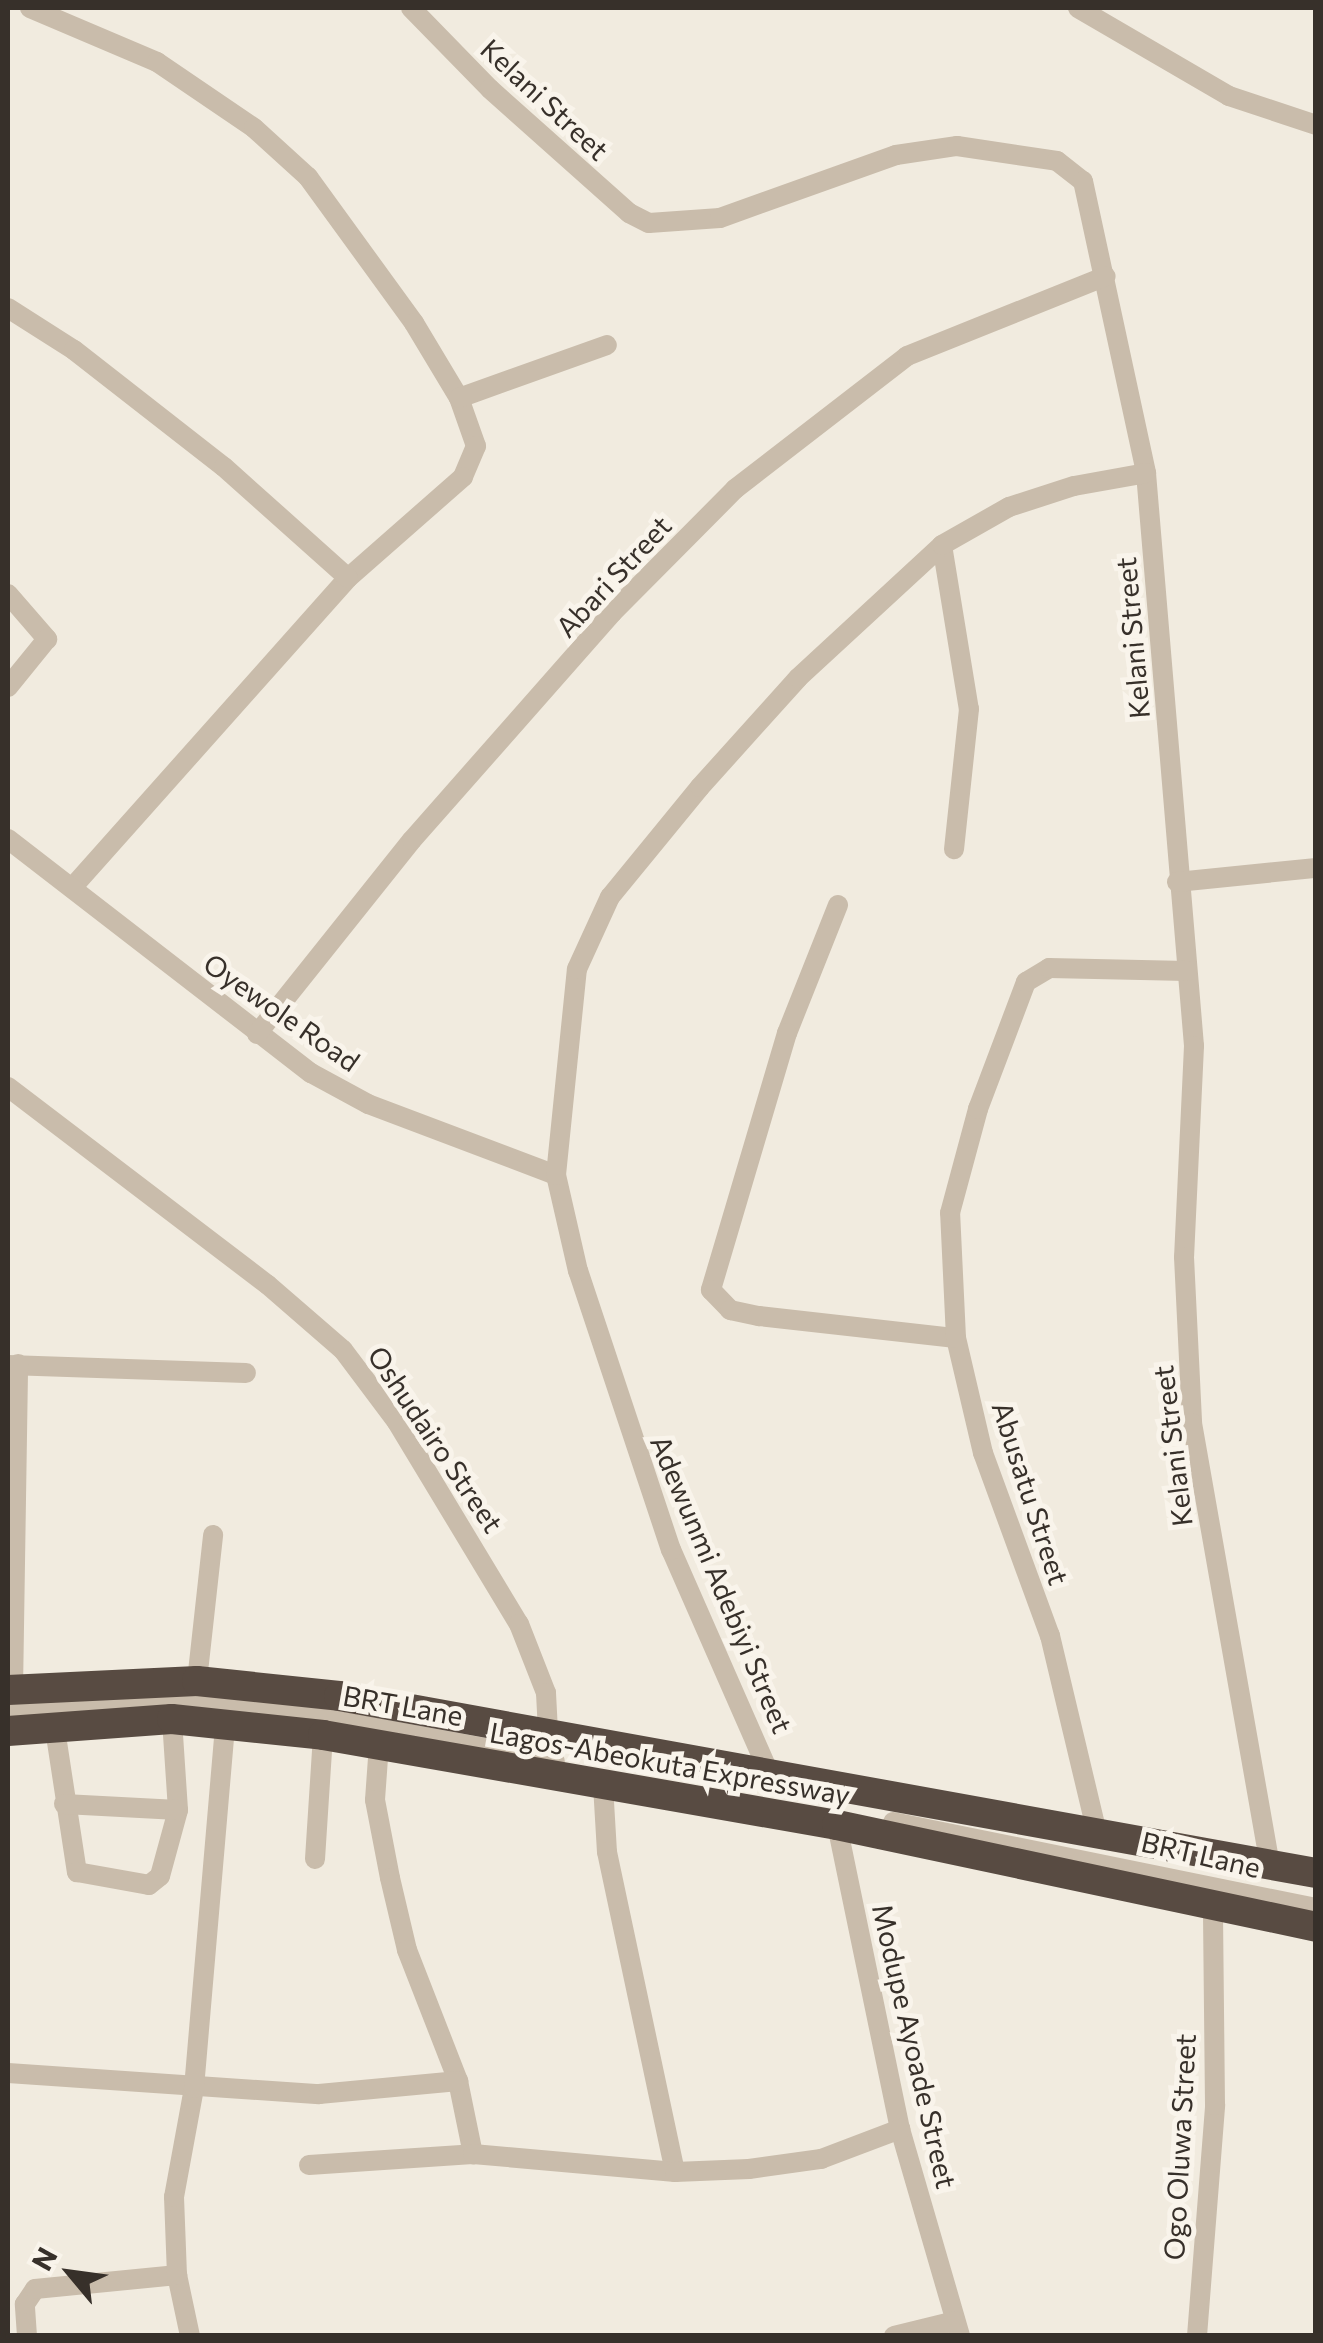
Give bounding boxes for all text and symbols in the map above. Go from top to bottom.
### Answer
street label: Kelani Street [474,31,616,167]
street label: Abari Street [548,508,678,644]
street label: Kelani Street [1108,556,1156,720]
street label: Oyewole Road [198,946,366,1078]
street label: Oshudairo Street [361,1340,511,1538]
street label: Kelani Street [1145,1364,1199,1528]
street label: Abusatu Street [986,1397,1076,1589]
street label: Adewunmi Adebiyi Street [644,1430,800,1738]
street label: BRT Lane [340,1678,466,1732]
street label: Lagos-Abeokuta Expressway [487,1715,853,1811]
street label: BRT Lane [1138,1824,1264,1884]
street label: Modupe Ayoade Street [866,1900,964,2192]
street label: Ogo Oluwa Street [1156,2033,1202,2261]
north arrow [20,2223,120,2323]
text: N [24,2241,64,2276]

